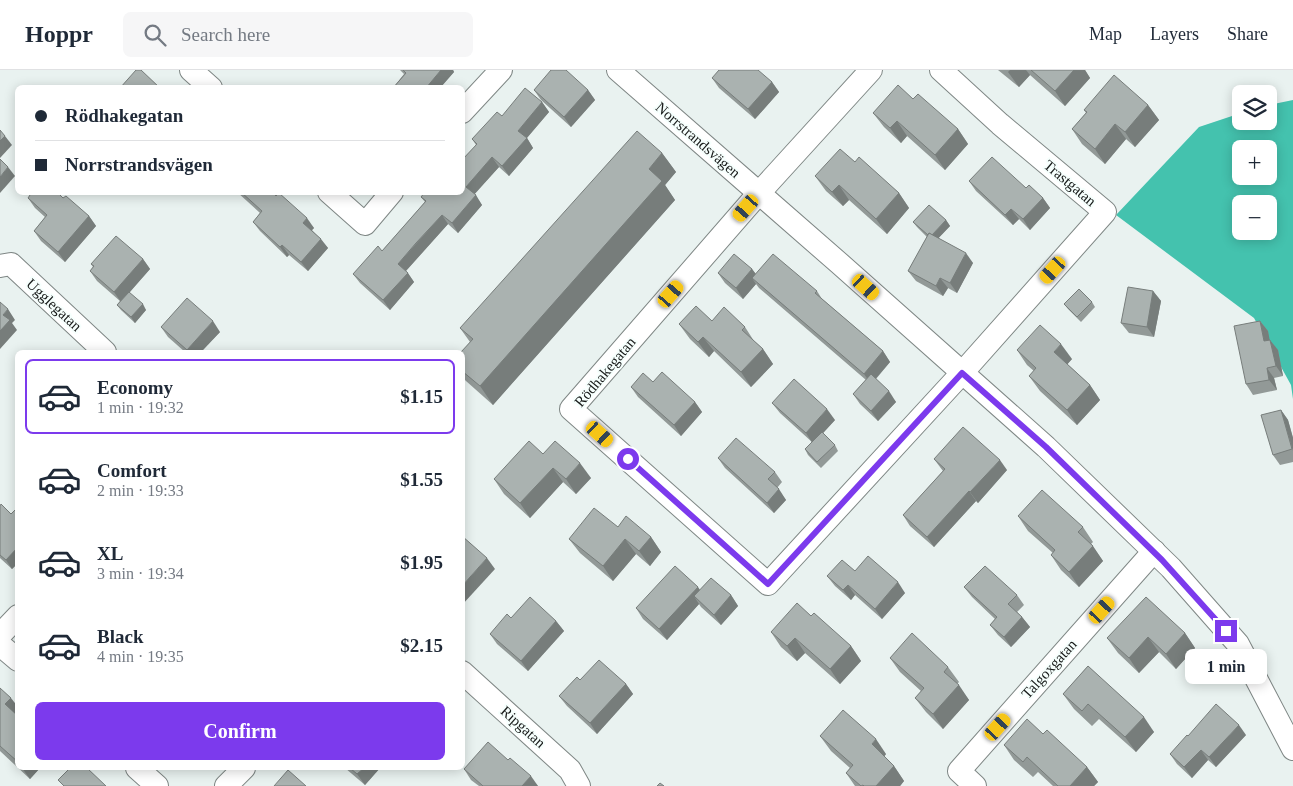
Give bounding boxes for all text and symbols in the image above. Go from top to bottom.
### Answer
search box [123,12,473,57]
text: Hoppr [25,21,93,47]
icon: search [141,21,169,49]
text: Search here [181,24,270,45]
text: Map [1089,24,1122,44]
text: Layers [1150,24,1199,44]
text: Share [1227,24,1268,44]
map controls [1232,85,1277,240]
button: layers [1232,85,1277,130]
street label: Norrstrandsvägen [653,99,744,181]
text: Rödhakegatan [65,105,183,126]
button: + [1232,140,1277,185]
text: Norrstrandsvägen [65,154,213,175]
street label: Trastgatan [1041,157,1100,210]
car [730,192,761,224]
button: − [1232,195,1277,240]
car [1037,254,1068,286]
car [849,271,882,303]
street label: Ugglegatan [23,276,85,335]
car [655,278,686,310]
street label: Rödhakegatan [571,334,639,410]
icon: car [37,374,82,419]
text: Economy [97,377,173,398]
text: $1.15 [400,386,443,407]
text: 1 min · 19:32 [97,399,184,416]
car [583,418,616,450]
route start [617,448,639,470]
icon: car [37,457,82,502]
text: Comfort [97,460,167,481]
text: $1.55 [400,469,443,490]
text: 2 min · 19:33 [97,482,184,499]
icon: car [37,540,82,585]
text: XL [97,543,123,564]
text: $1.95 [400,552,443,573]
text: 3 min · 19:34 [97,565,184,582]
car [1086,594,1117,626]
route end [1215,620,1237,642]
icon: car [37,623,82,668]
text: Black [97,626,143,647]
text: $2.15 [400,635,443,656]
street label: Talgoxgatan [1018,636,1080,702]
text: 4 min · 19:35 [97,648,184,665]
callout: 1 min [1185,648,1267,684]
text: 1 min [1207,658,1245,675]
button: Confirm [35,702,445,760]
street label: Ripgatan [498,703,549,751]
car [982,711,1013,743]

